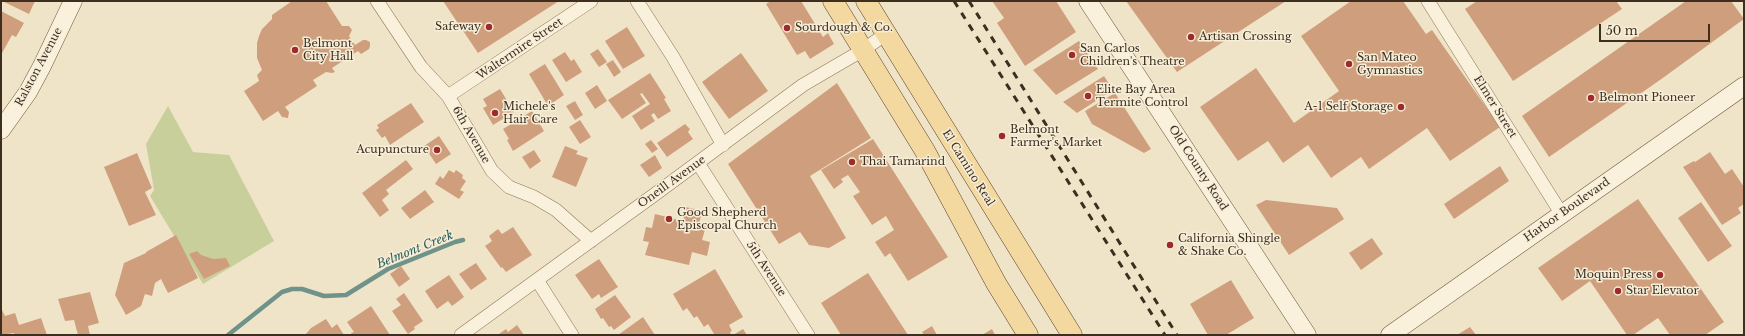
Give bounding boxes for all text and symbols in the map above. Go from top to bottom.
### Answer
street label: Waltermire Street [475,15,565,83]
scale bar [1601,16,1712,42]
place label: Safeway [435,20,481,34]
place label: Sourdough & Co. [795,21,893,35]
marker: Safeway [484,22,494,32]
marker: Sourdough & Co. [782,23,792,33]
text: 50 m [1606,23,1638,38]
street label: Ralston Avenue [13,25,65,109]
place label: Artisan Crossing [1199,30,1292,44]
marker: Artisan Crossing [1186,32,1196,42]
place label: Belmont City Hall [303,37,353,63]
place label: San Carlos Children's Theatre [1080,42,1185,68]
marker: Belmont City Hall [290,45,300,55]
marker: San Carlos Children's Theatre [1067,50,1077,60]
place label: San Mateo Gymnastics [1357,51,1423,77]
marker: San Mateo Gymnastics [1344,59,1354,69]
street label: Elmer Street [1471,73,1519,141]
place label: Elite Bay Area Termite Control [1096,83,1188,109]
marker: Elite Bay Area Termite Control [1083,91,1093,101]
place label: Belmont Pioneer [1599,91,1695,105]
marker: Belmont Pioneer [1586,93,1596,103]
place label: Michele's Hair Care [503,100,558,126]
place label: A-1 Self Storage [1304,100,1393,114]
marker: A-1 Self Storage [1396,102,1406,112]
street label: 6th Avenue [449,104,493,166]
marker: Michele's Hair Care [490,108,500,118]
place label: Belmont Farmer's Market [1010,123,1102,149]
street label: Old County Road [1166,123,1230,213]
street label: El Camino Real [939,127,997,209]
marker: Belmont Farmer's Market [997,131,1007,141]
place label: Acupuncture [356,143,429,157]
marker: Acupuncture [432,145,442,155]
street label: Oneill Avenue [636,153,708,211]
place label: Thai Tamarind [860,155,945,169]
marker: Thai Tamarind [847,157,857,167]
street label: Harbor Boulevard [1521,175,1613,245]
place label: Good Shepherd Episcopal Church [677,206,777,232]
marker: Good Shepherd Episcopal Church [664,214,674,224]
water label: Belmont Creek [375,228,455,272]
place label: California Shingle & Shake Co. [1178,232,1280,258]
street label: 5th Avenue [743,239,789,299]
marker: California Shingle & Shake Co. [1165,240,1175,250]
place label: Moquin Press [1575,268,1652,282]
marker: Moquin Press [1655,270,1665,280]
place label: Star Elevator [1626,284,1699,298]
marker: Star Elevator [1613,286,1623,296]

